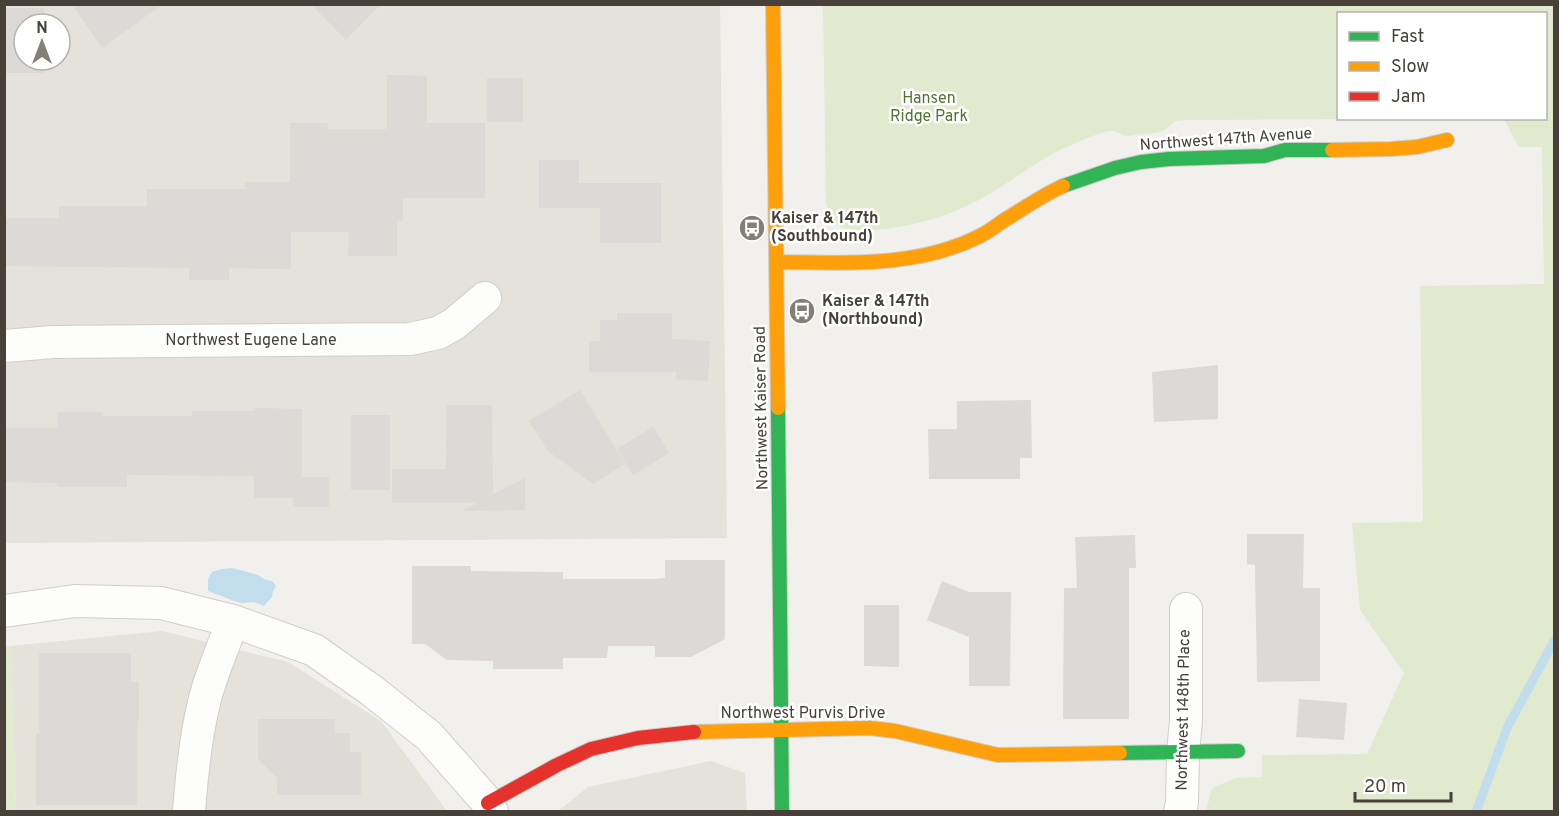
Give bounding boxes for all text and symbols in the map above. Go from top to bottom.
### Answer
north arrow [12,12,72,72]
legend [1337,12,1547,120]
text: N [36,19,48,39]
text: Fast [1391,26,1424,49]
text: Slow [1391,56,1429,79]
text: Jam [1391,86,1426,109]
park label: Hansen Ridge Park [890,89,968,127]
street label: Northwest 147th Avenue [1139,124,1313,156]
place label: Kaiser & 147th (Southbound) [771,209,879,247]
bus stop icon: Kaiser & 147th (Southbound) [737,213,767,243]
place label: Kaiser & 147th (Northbound) [822,292,930,330]
bus stop icon: Kaiser & 147th (Northbound) [787,296,817,326]
street label: Northwest Kaiser Road [751,326,773,490]
street label: Northwest Eugene Lane [165,331,337,351]
street label: Northwest 148th Place [1173,629,1195,791]
street label: Northwest Purvis Drive [721,704,885,724]
scale bar [1355,765,1451,803]
text: 20 m [1364,776,1406,799]

